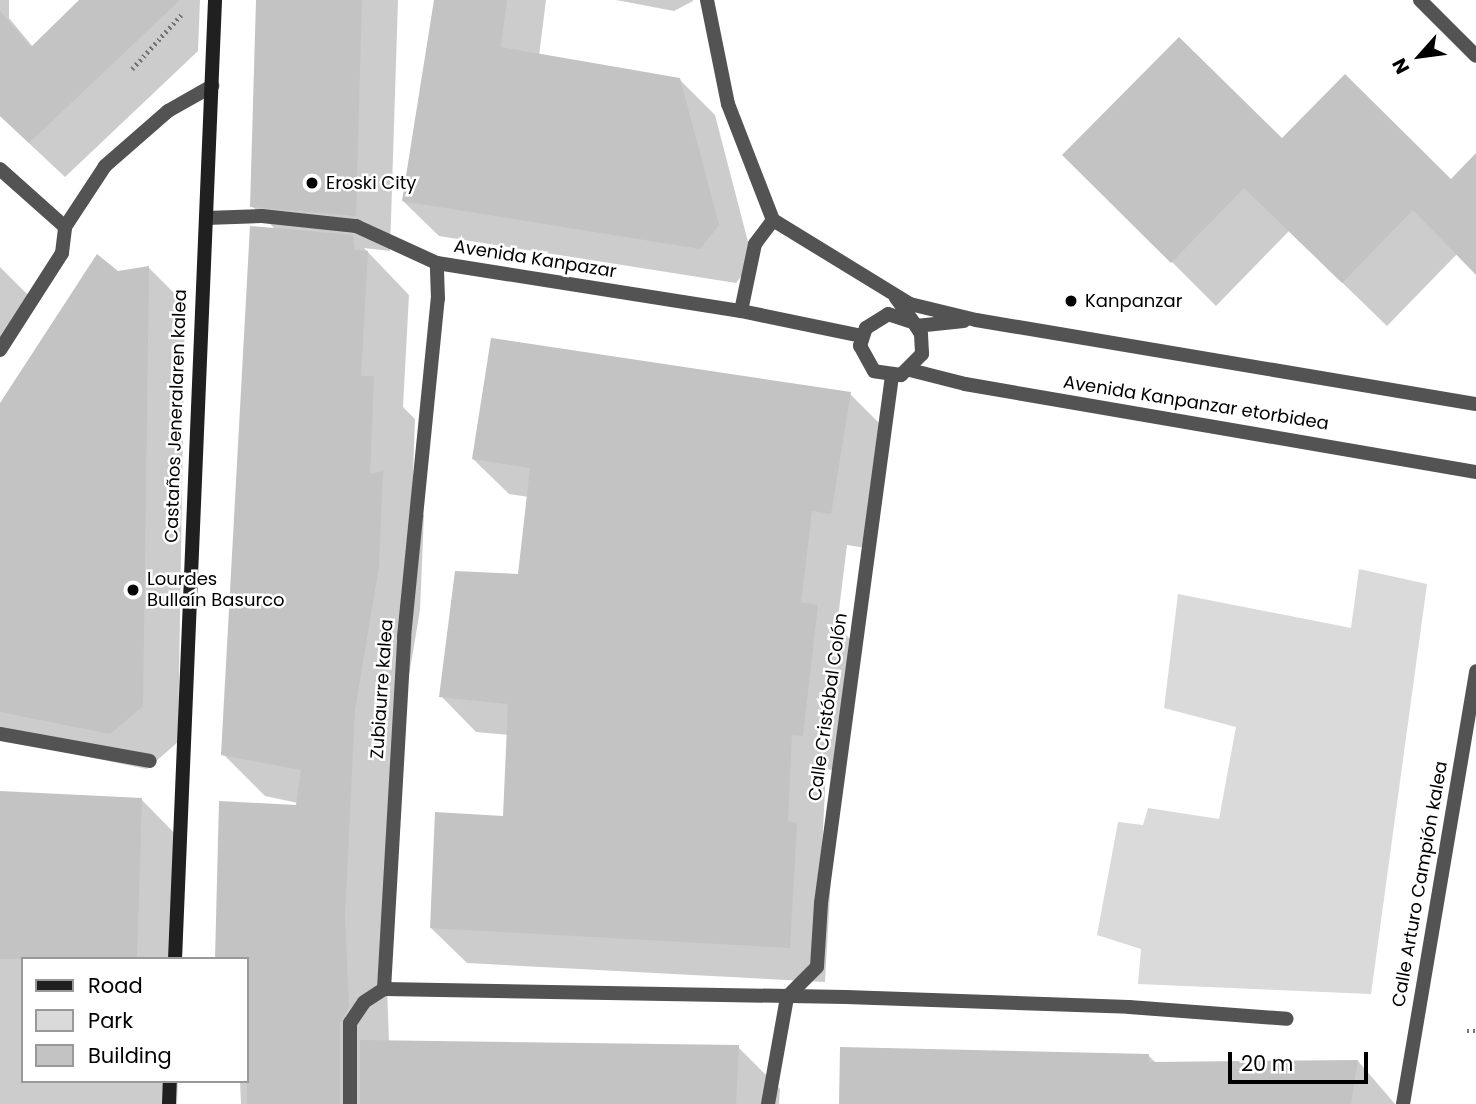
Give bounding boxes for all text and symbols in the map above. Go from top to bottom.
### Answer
north arrow [1385,21,1455,91]
text: N [1386,53,1416,79]
place label: Eroski City [326,172,416,194]
marker: Eroski City [304,175,320,191]
street label: Avenida Kanpazar [452,235,618,283]
street label: Castaños Jeneralaren kalea [161,289,191,543]
place label: Kanpanzar [1085,290,1182,312]
marker: Kanpanzar [1063,293,1079,309]
street label: Avenida Kanpanzar etorbidea [1062,371,1330,435]
place label: Lourdes Bullaín Basurco [147,569,285,612]
marker: Lourdes Bullaín Basurco [125,582,141,598]
street label: Calle Cristóbal Colón [804,611,852,803]
street label: Zubiaurre kalea [366,618,398,760]
street label: Calle Arturo Campión kalea [1388,759,1452,1009]
legend [21,957,248,1083]
text: Road [88,971,143,1000]
text: Park [88,1006,133,1035]
scale bar [1231,1038,1371,1082]
text: Building [88,1041,172,1070]
text: 20 m [1241,1049,1294,1078]

